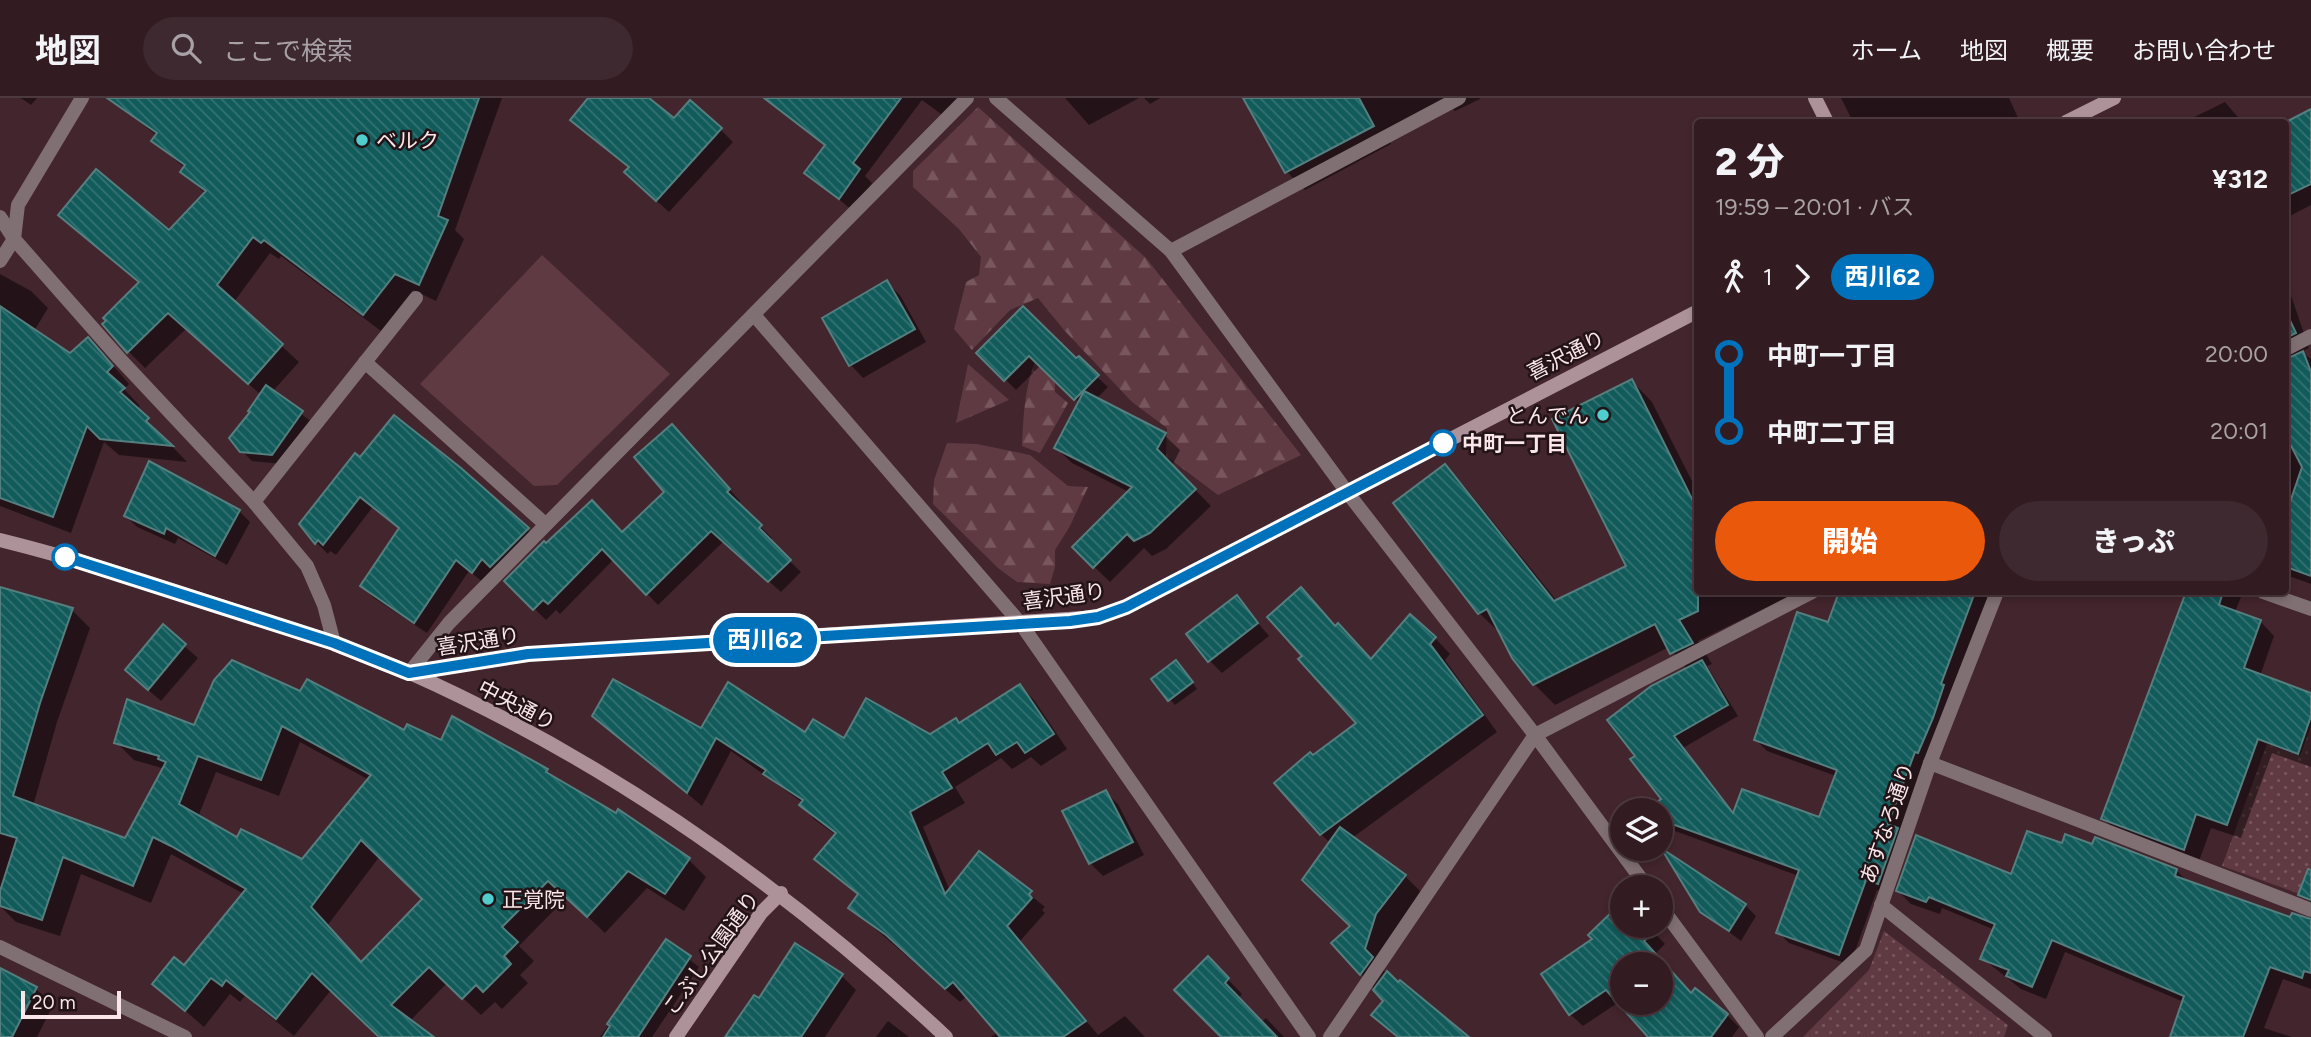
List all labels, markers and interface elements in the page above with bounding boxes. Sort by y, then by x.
search box [143,17,633,80]
icon: search [167,29,205,67]
text: 地図 [35,31,101,70]
text: ここで検索 [223,35,353,67]
text: ホーム [1851,36,1922,65]
text: 地図 [1960,36,2008,65]
text: 概要 [2046,36,2094,65]
text: お問い合わせ [2132,36,2276,65]
place label: ベルク [376,128,439,153]
marker: ベルク [354,132,370,148]
text: 2 分 [1715,139,1784,185]
text: ¥312 [2212,163,2268,195]
text: 19:59 – 20:01 · バス [1715,193,1914,221]
icon: walk [1715,258,1753,296]
icon: forward [1783,258,1821,296]
text: 西川62 [1845,262,1920,291]
text: 1 [1763,263,1773,291]
street label: 喜沢通り [1523,325,1609,385]
text: 中町一丁目 [1767,340,1897,372]
text: 20:00 [2205,340,2268,368]
place label: とんでん [1506,403,1589,428]
marker: とんでん [1595,407,1611,423]
text: 中町二丁目 [1767,417,1897,449]
text: 20:01 [2210,417,2268,445]
marker: 中町一丁目 [1430,430,1456,456]
place label: 中町一丁目 [1462,431,1567,456]
button: 開始 [1715,501,1985,581]
button: きっぷ [1999,501,2268,581]
unlabelled marker [52,544,78,570]
street label: 喜沢通り [1021,578,1107,614]
line badge: 西川62 [716,617,814,663]
street label: 喜沢通り [435,622,521,660]
text: 西川62 [727,625,803,654]
street label: 中央通り [474,675,560,735]
street label: あすなろ通り [1855,759,1919,887]
map controls [1610,798,1673,1015]
button: layers [1610,798,1673,861]
button: + [1610,875,1673,938]
street label: こぶし公園通り [658,886,764,1020]
place label: 正覚院 [502,887,565,912]
marker: 正覚院 [480,891,496,907]
button: − [1610,952,1673,1015]
scale bar [21,988,121,1020]
text: 20 m [32,991,76,1014]

